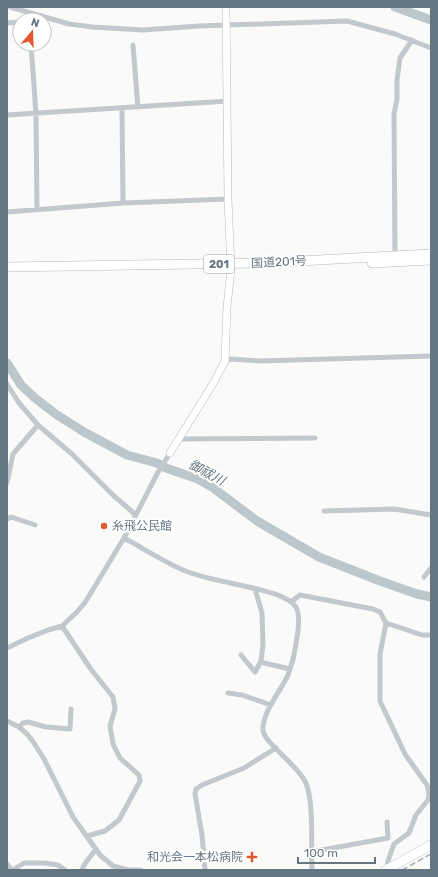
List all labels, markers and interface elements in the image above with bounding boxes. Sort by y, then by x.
north arrow [12,12,52,52]
text: N [29,16,41,30]
street label: 国道201号 [251,254,307,270]
road number: 201 [204,255,234,273]
water label: 御祓川 [186,457,229,489]
place label: 糸飛公民館 [112,519,172,533]
marker: 糸飛公民館 [99,521,109,531]
scale bar [298,839,375,865]
text: 100 m [304,846,338,860]
place label: 和光会一本松病院 [147,850,243,864]
marker: 和光会一本松病院 [246,851,258,863]

